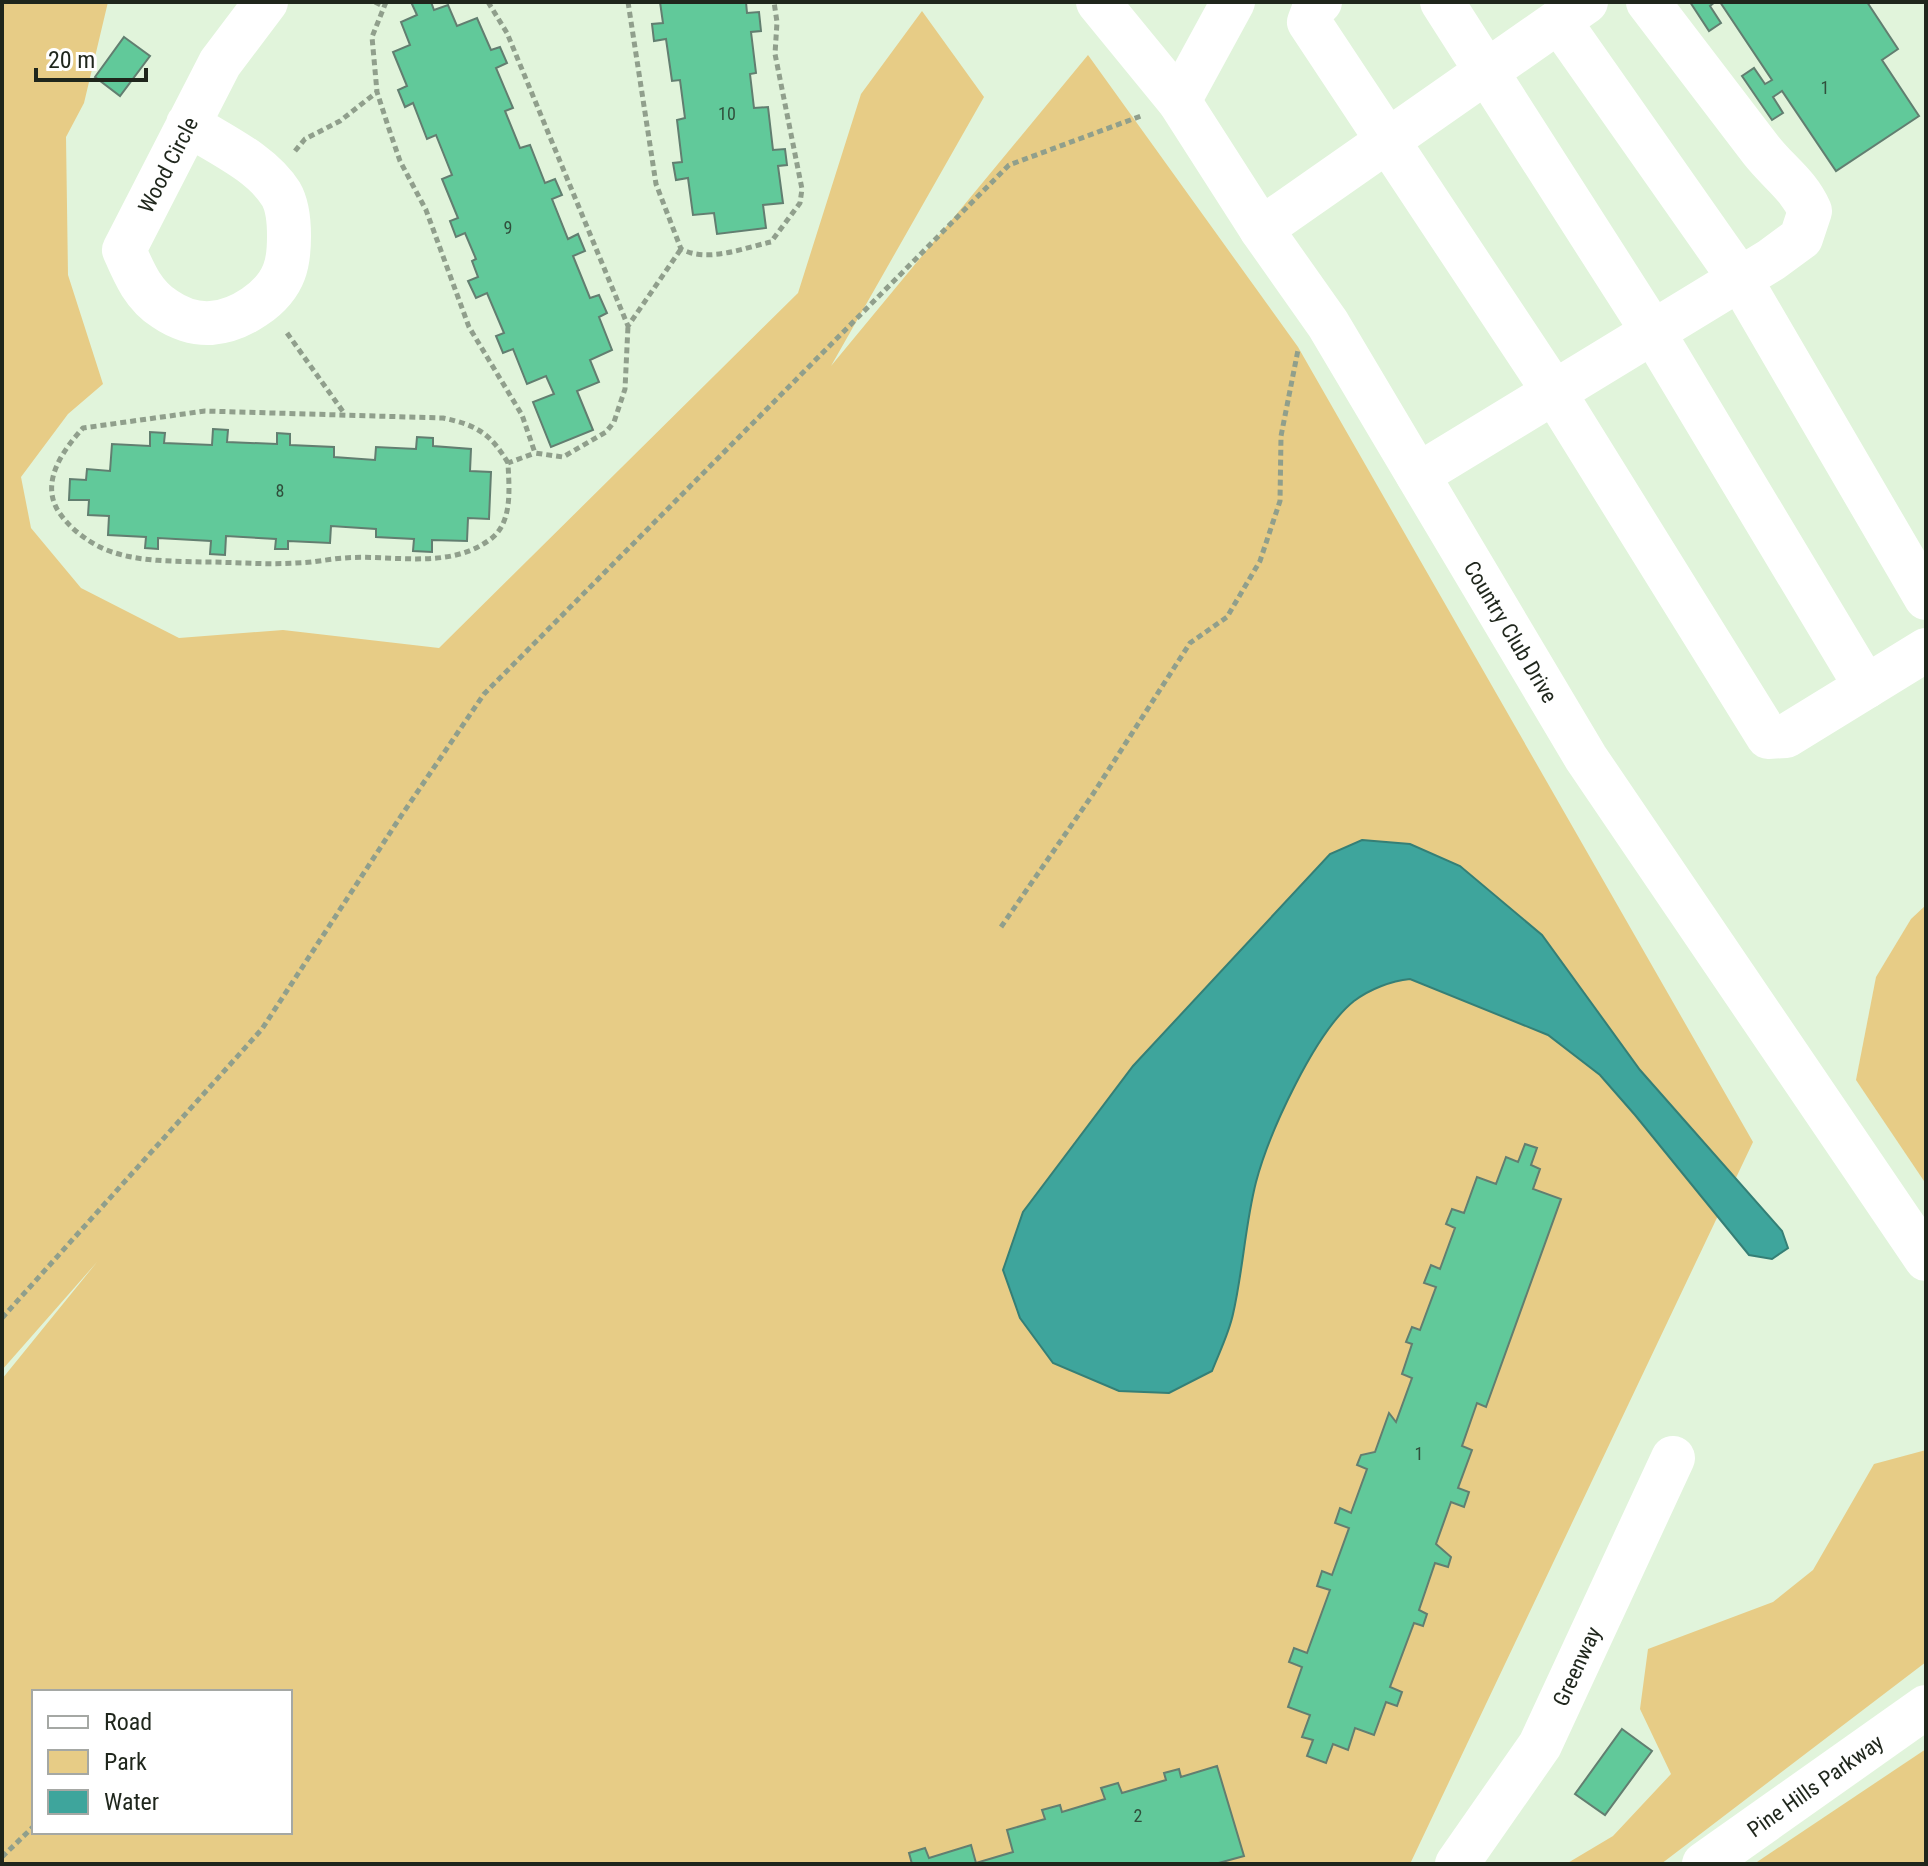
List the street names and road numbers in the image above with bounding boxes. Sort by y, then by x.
street label: Wood Circle [133,113,203,217]
street label: Country Club Drive [1459,556,1563,707]
street label: Greenway [1547,1622,1606,1710]
street label: Pine Hills Parkway [1742,1729,1888,1842]

